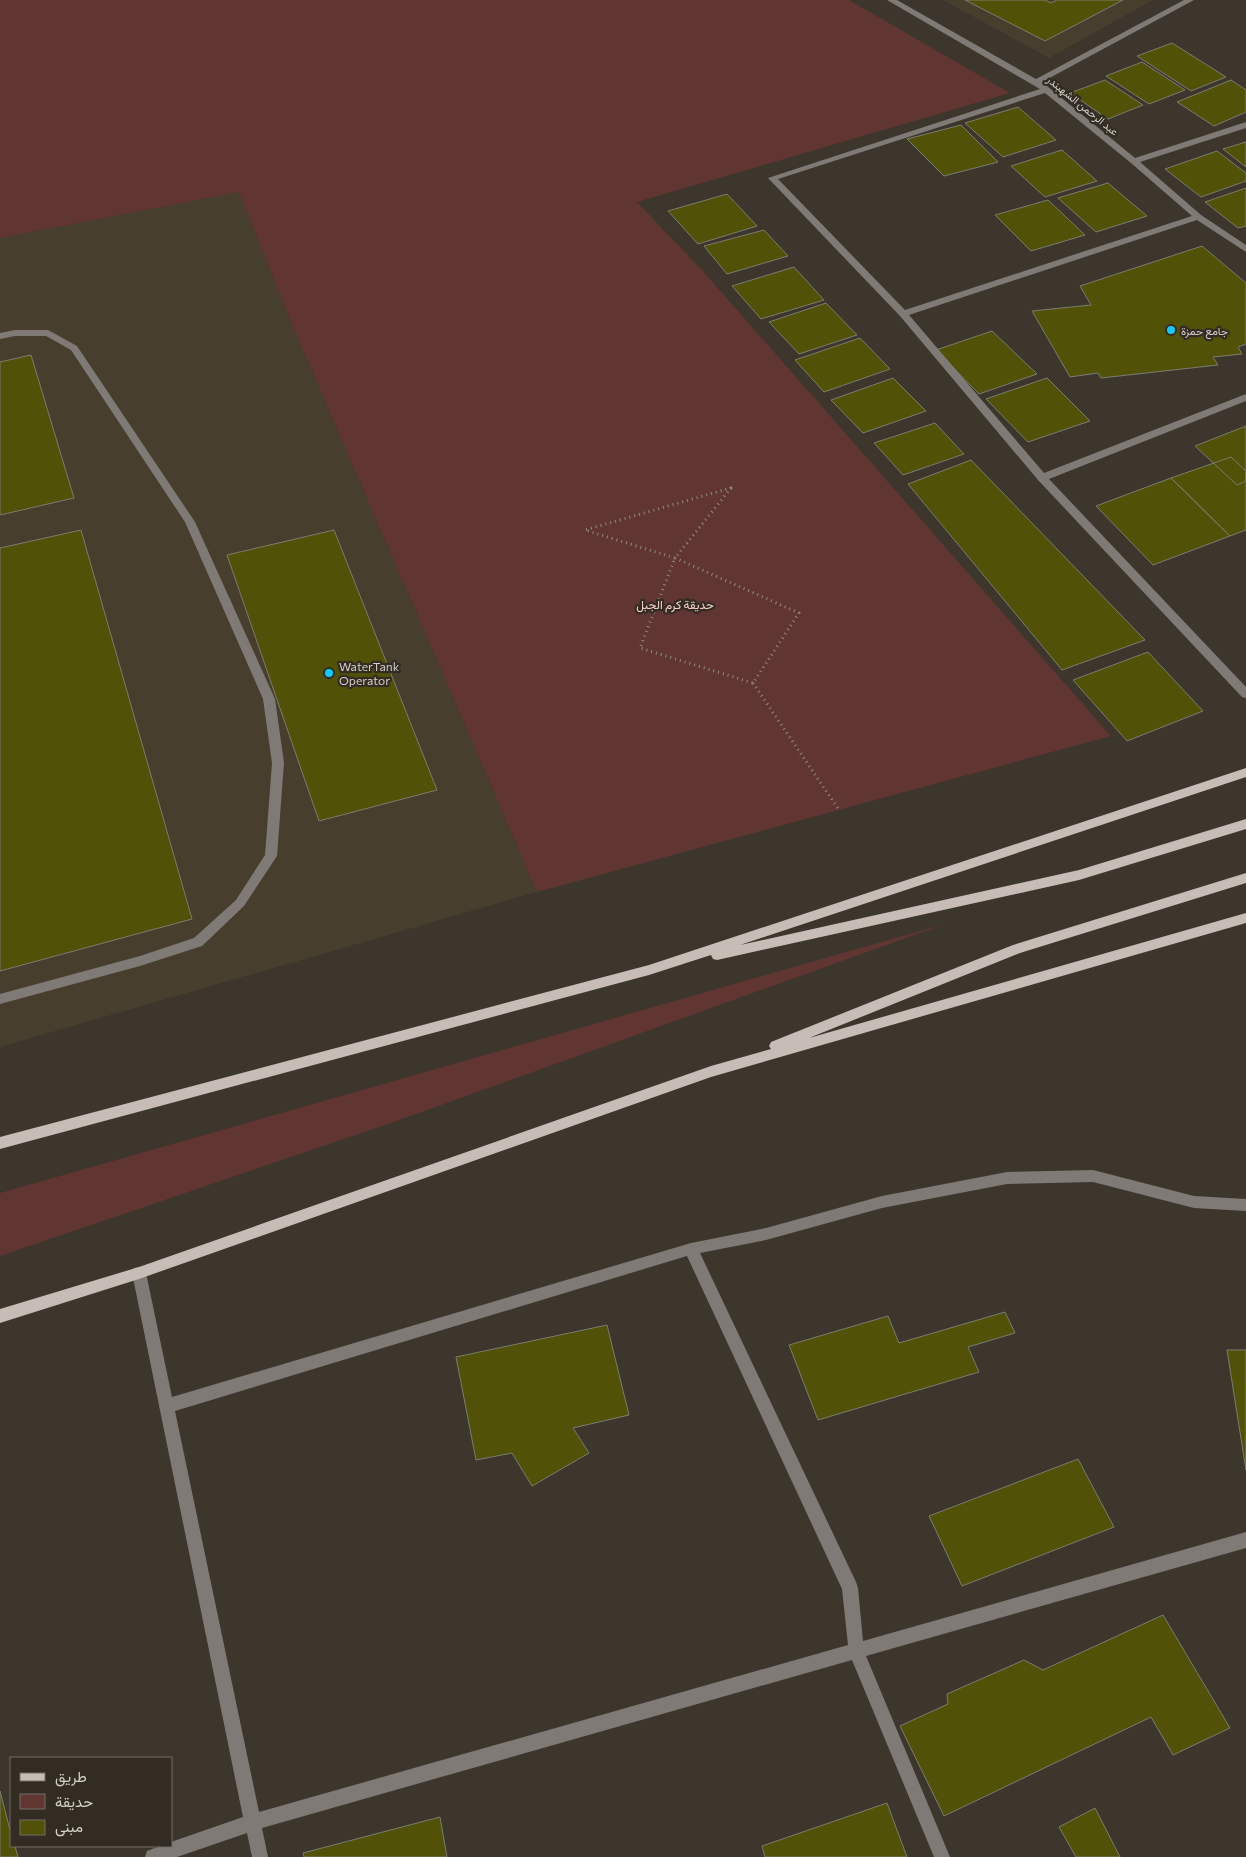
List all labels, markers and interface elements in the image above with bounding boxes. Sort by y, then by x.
street label: عبد الرحمن الشهبندر [1043,72,1121,139]
marker: جامع حمزة [1165,324,1177,336]
place label: جامع حمزة [1181,324,1228,339]
park label: حديقة كرم الجبل [636,597,714,613]
place label: WaterTank Operator [339,659,400,687]
marker: WaterTank Operator [323,667,335,679]
legend [10,1757,172,1847]
text: طريق [55,1767,87,1787]
text: حديقة [55,1792,93,1811]
text: مبنى [55,1817,83,1837]

